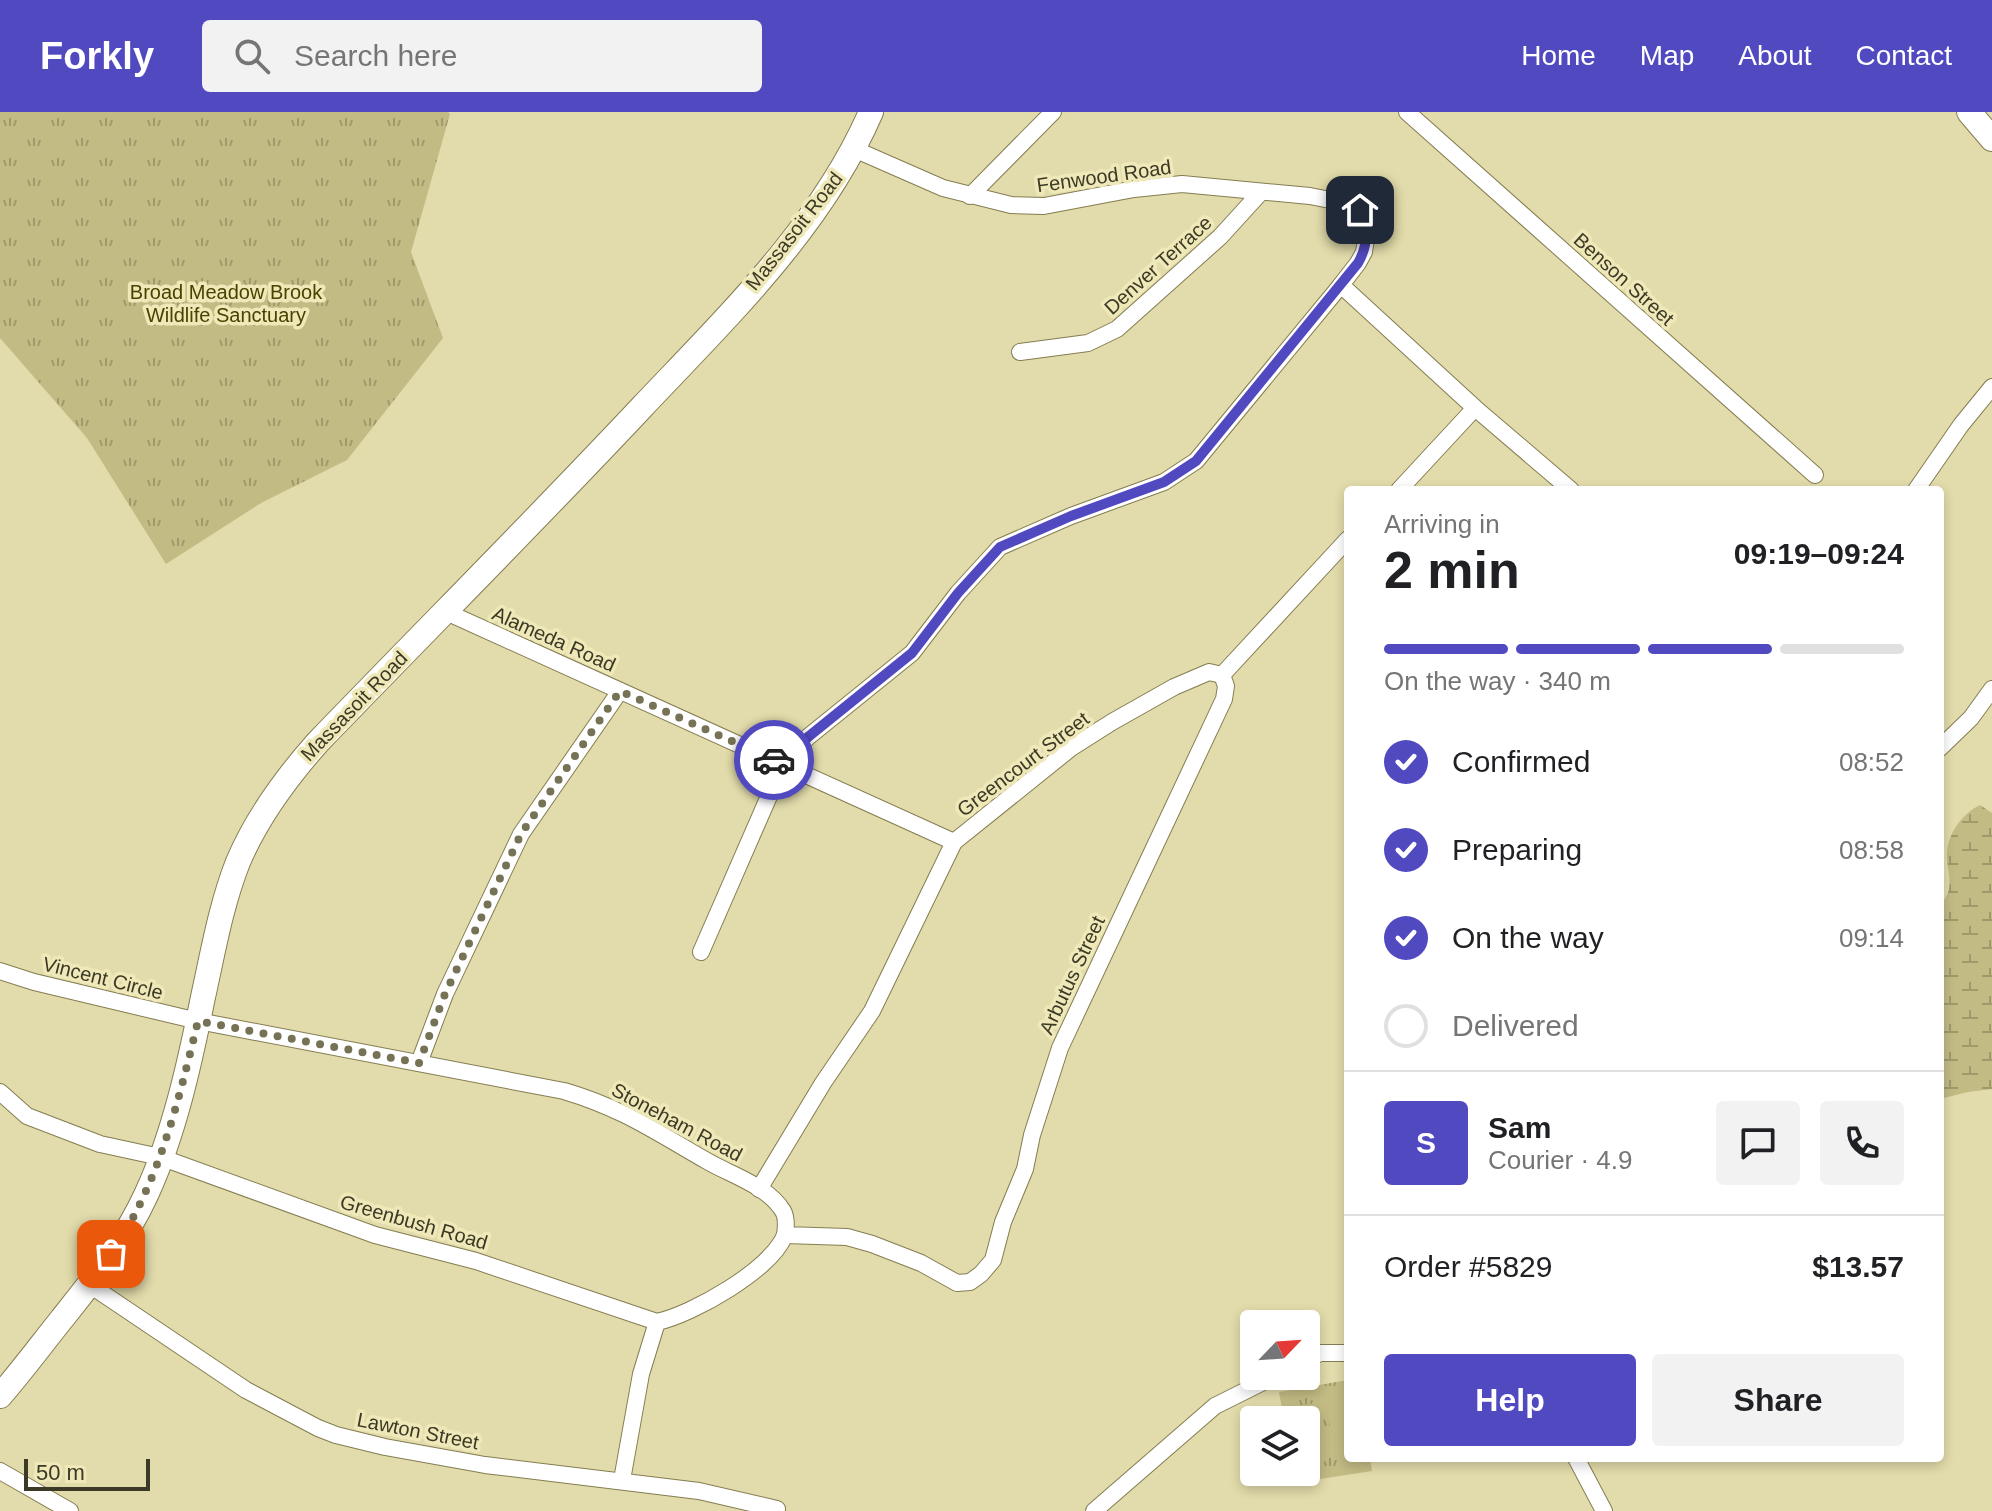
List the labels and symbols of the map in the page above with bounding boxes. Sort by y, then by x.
street label: Fenwood Road [1035,156,1173,196]
street label: Massasoit Road [741,168,847,294]
pin [1326,176,1394,244]
street label: Denver Terrace [1100,211,1216,319]
street label: Benson Street [1570,228,1679,330]
park label: Broad Meadow Brook Wildlife Sanctuary [130,281,323,326]
street label: Alameda Road [489,602,619,676]
street label: Massasoit Road [296,647,412,765]
street label: Greencourt Street [953,707,1093,821]
courier [734,720,814,800]
street label: Arbutus Street [1035,912,1109,1038]
street label: Vincent Circle [41,952,165,1004]
street label: Stoneham Road [608,1078,746,1166]
street label: Greenbush Road [338,1190,490,1254]
pin [77,1220,145,1288]
north arrow [1240,1310,1320,1390]
street label: Lawton Street [355,1408,481,1454]
scale bar [24,1455,150,1491]

